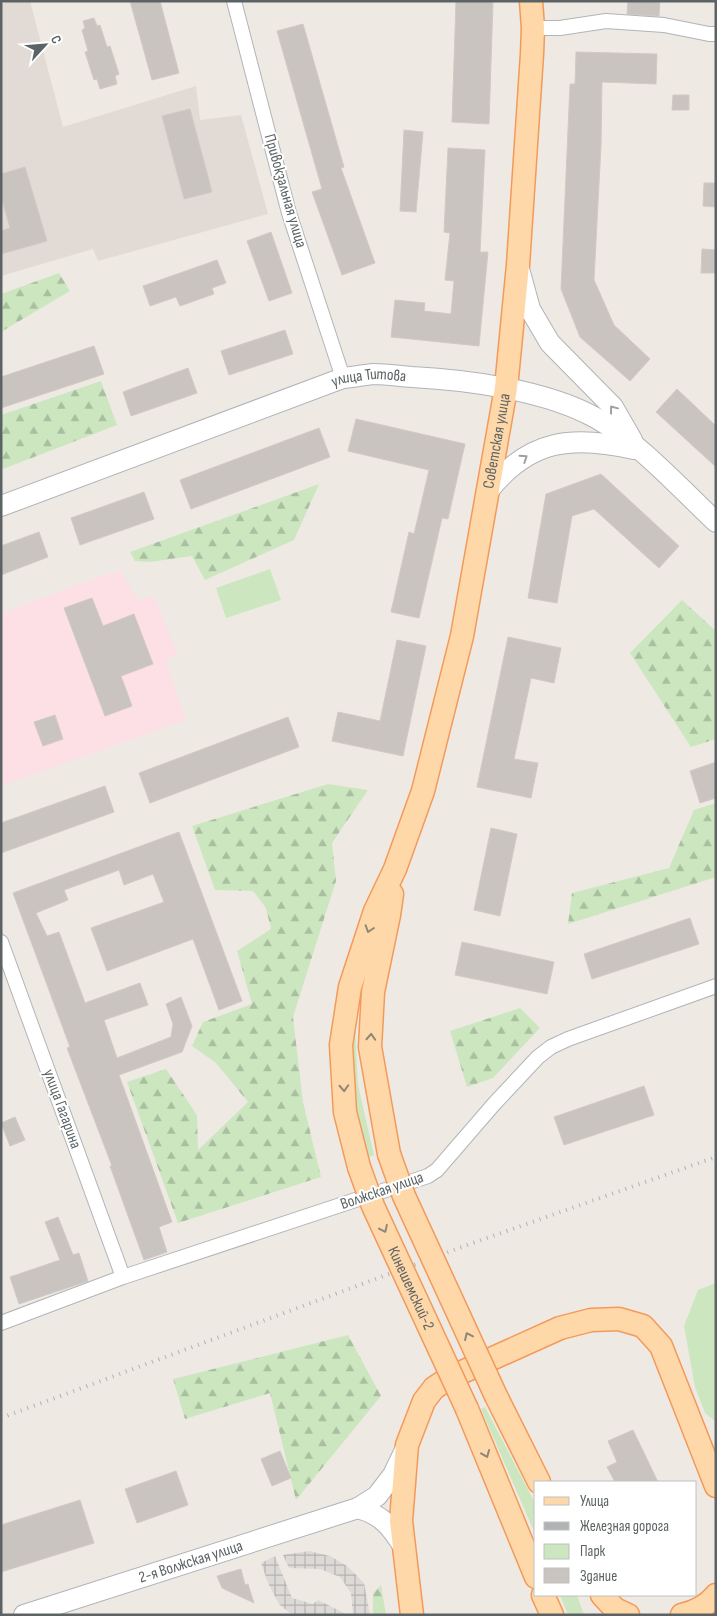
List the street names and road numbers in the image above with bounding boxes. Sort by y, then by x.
street label: Привокзальная улица [260,132,310,250]
street label: улица Титова [328,364,407,391]
street label: Советская улица [479,392,514,490]
street label: улица Гагарина [39,1067,85,1151]
street label: Волжская улица [338,1168,426,1214]
street label: Кинешемский-2 [384,1243,439,1333]
street label: 2-я Волжская улица [136,1536,245,1587]

